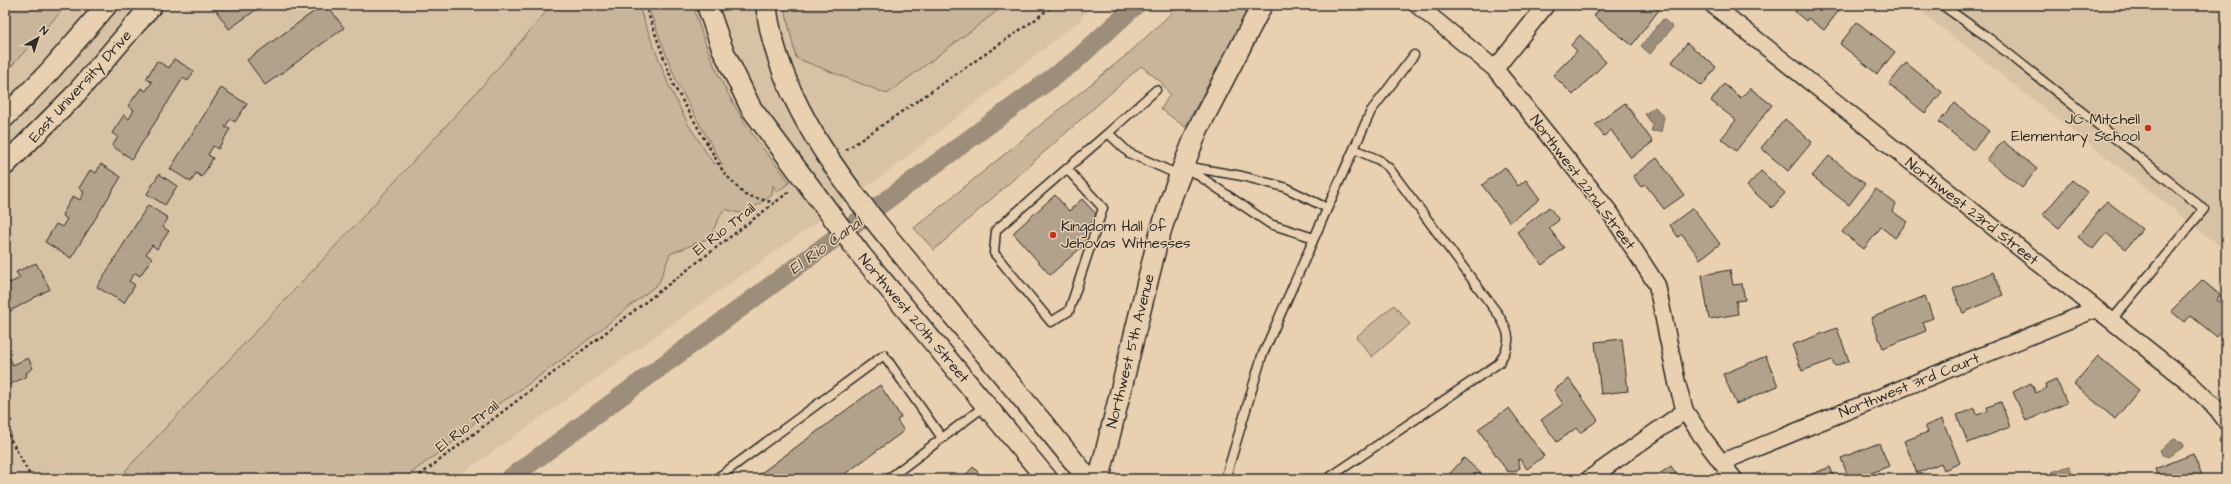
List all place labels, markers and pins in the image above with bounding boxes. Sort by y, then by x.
place label: JC Mitchell Elementary School [2011,109,2140,148]
marker: JC Mitchell Elementary School [2143,123,2153,133]
place label: Kingdom Hall of Jehovas Witnesses [1061,216,1191,254]
marker: Kingdom Hall of Jehovas Witnesses [1048,230,1058,240]

